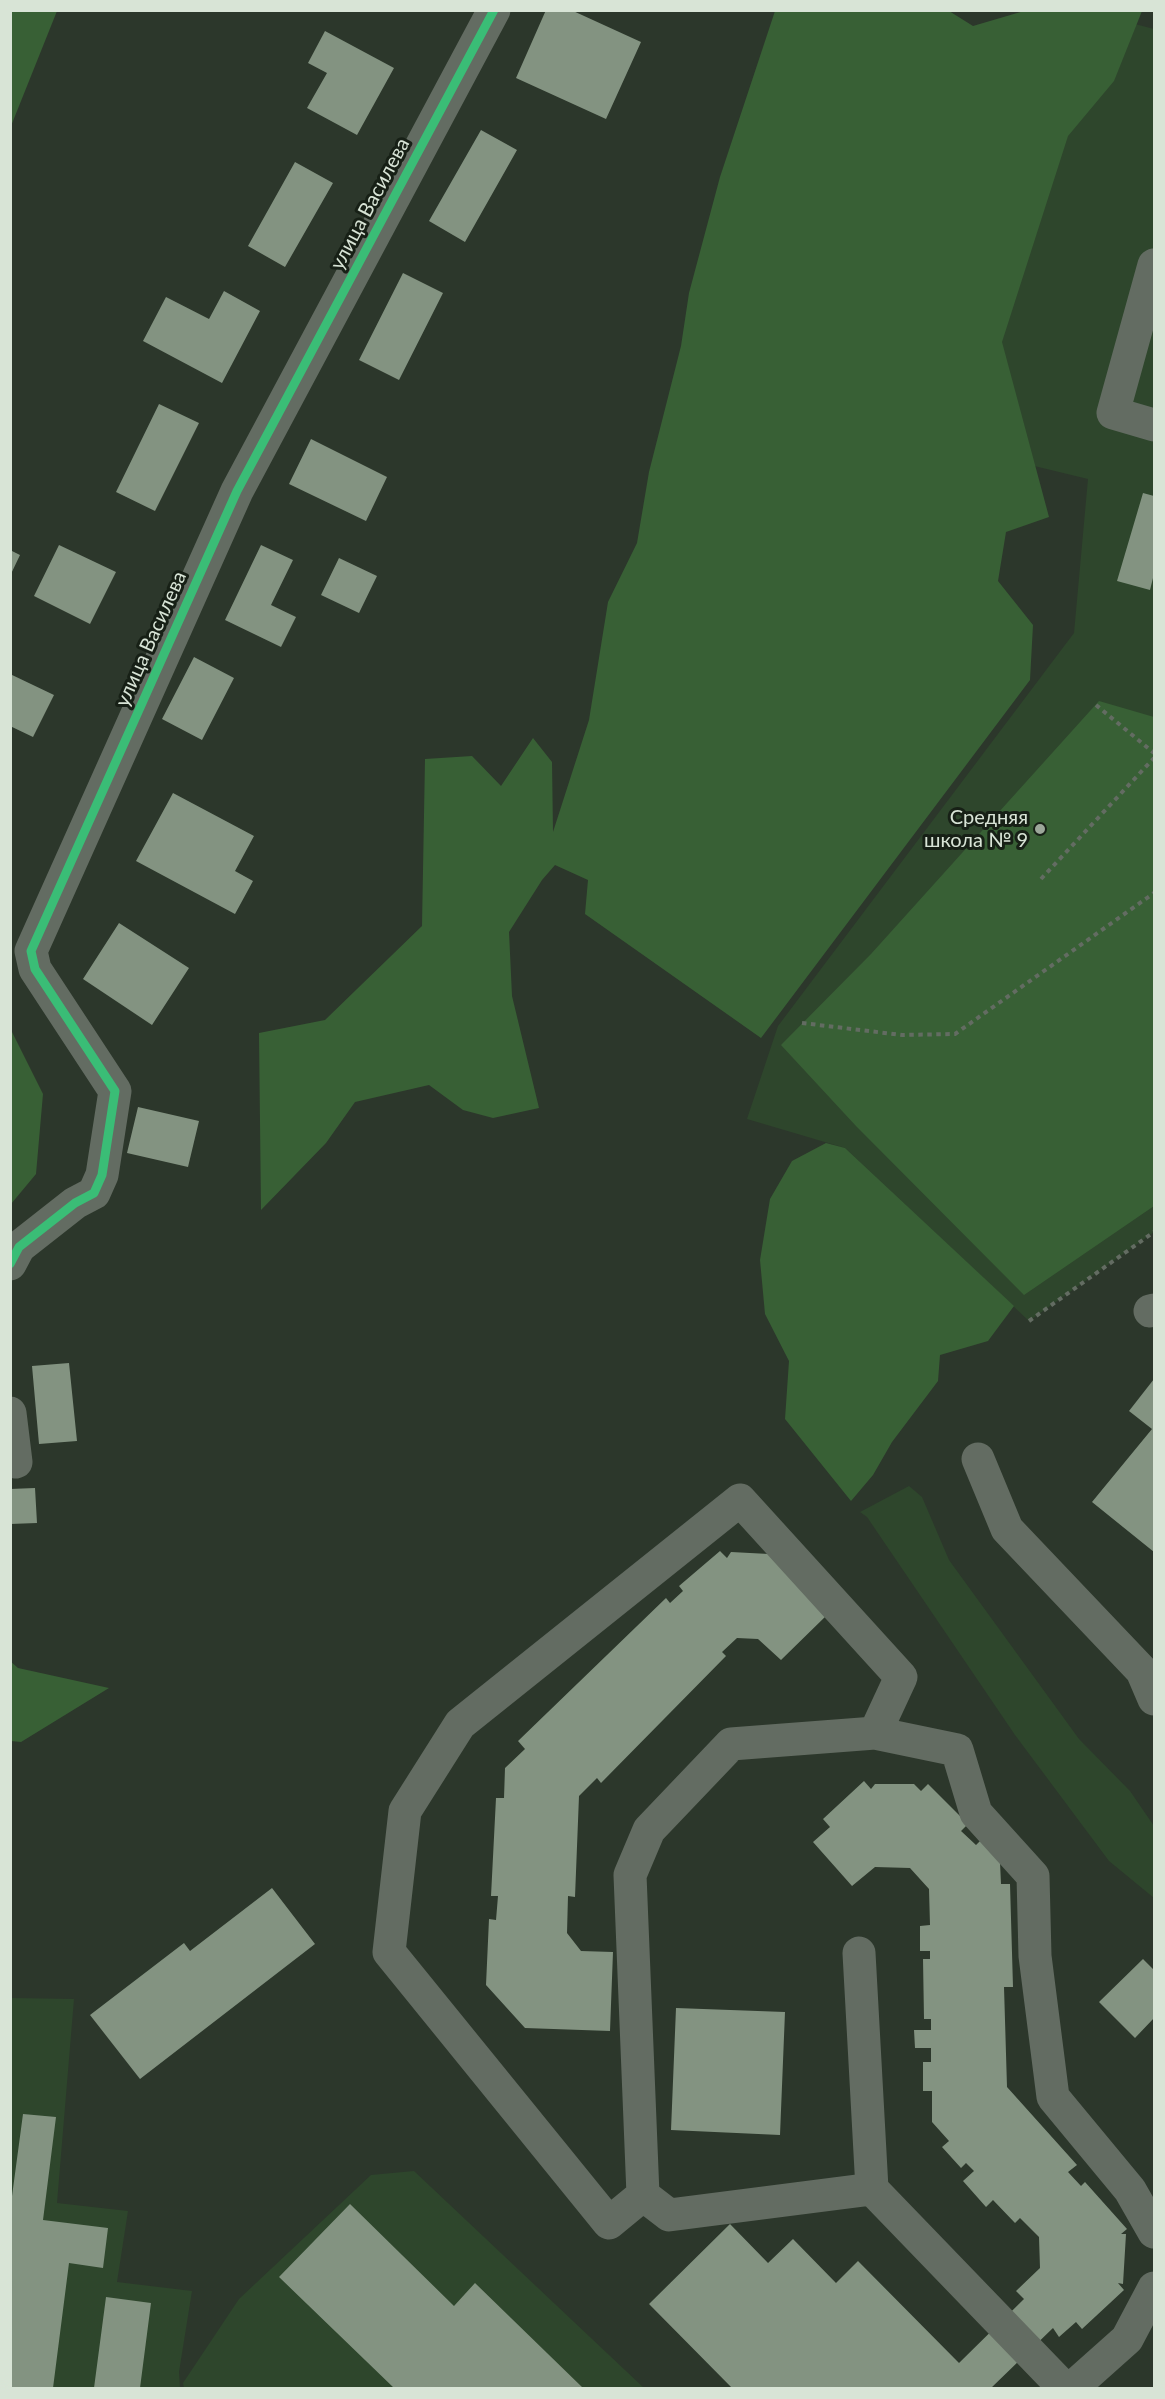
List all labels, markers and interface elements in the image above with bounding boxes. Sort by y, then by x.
street label: улица Василева [325,134,415,274]
street label: улица Василева [110,568,192,710]
place label: Средняя школа № 9 [924,806,1028,853]
marker: Средняя школа № 9 [1033,822,1047,836]

